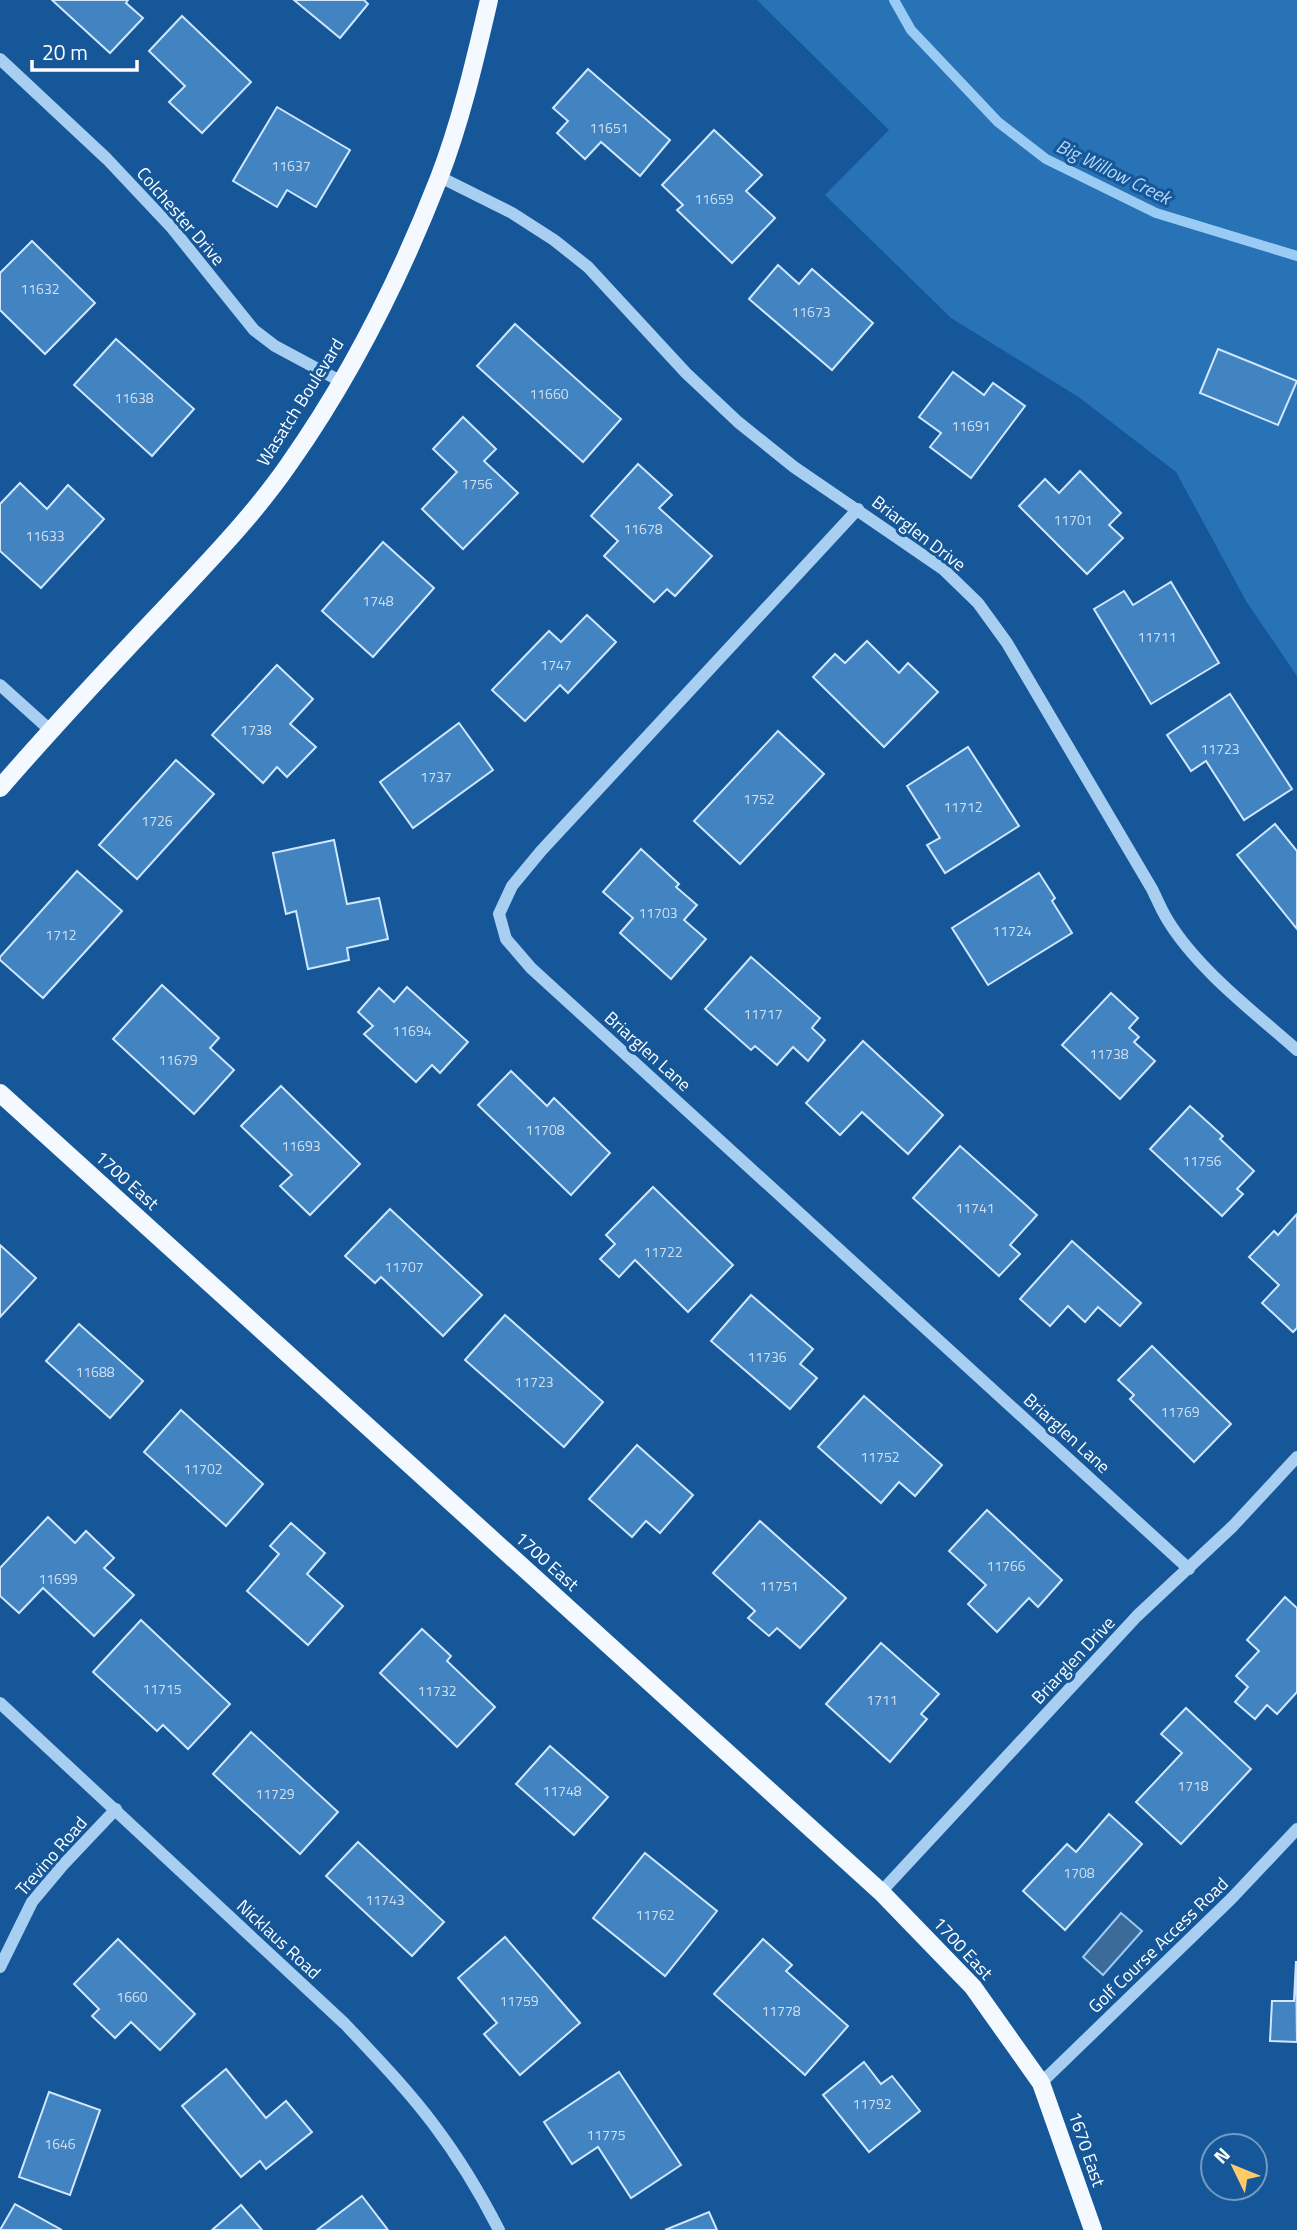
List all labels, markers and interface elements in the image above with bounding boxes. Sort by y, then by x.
scale bar [32,28,136,72]
text: 20 m [42,36,88,68]
house number: 11651 [589,117,629,138]
water label: Big Willow Creek [1052,131,1179,212]
house number: 11637 [271,155,311,176]
street label: Colchester Drive [130,161,232,271]
house number: 11659 [694,188,734,209]
house number: 11632 [20,278,60,299]
house number: 11673 [791,301,831,322]
street label: Wasatch Boulevard [250,333,350,471]
house number: 11660 [529,383,569,404]
house number: 11638 [114,387,154,408]
house number: 11691 [951,415,991,436]
house number: 1756 [461,473,493,494]
street label: Briarglen Drive [866,489,972,577]
house number: 11701 [1053,509,1093,530]
house number: 11678 [623,518,663,539]
house number: 11633 [25,525,65,546]
house number: 1748 [362,590,394,611]
house number: 11711 [1137,626,1177,647]
house number: 1747 [540,654,572,675]
house number: 1738 [240,719,272,740]
house number: 11723 [1200,738,1240,759]
house number: 1737 [420,766,452,787]
house number: 1752 [743,788,775,809]
house number: 11712 [943,796,983,817]
house number: 1726 [141,810,173,831]
house number: 11703 [638,902,678,923]
house number: 11724 [992,920,1032,941]
house number: 1712 [45,924,77,945]
house number: 11717 [743,1003,783,1024]
street label: Briarglen Lane [599,1005,697,1097]
house number: 11694 [392,1020,432,1041]
house number: 11738 [1089,1043,1129,1064]
house number: 11679 [158,1049,198,1070]
house number: 11708 [525,1119,565,1140]
house number: 11693 [281,1135,321,1156]
street label: 1700 East [89,1144,165,1217]
house number: 11756 [1182,1150,1222,1171]
house number: 11741 [955,1197,995,1218]
house number: 11722 [643,1241,683,1262]
house number: 11707 [384,1256,424,1277]
house number: 11736 [747,1346,787,1367]
house number: 11688 [75,1361,115,1382]
house number: 11723 [514,1371,554,1392]
street label: Briarglen Lane [1018,1387,1116,1479]
house number: 11769 [1160,1401,1200,1422]
house number: 11752 [860,1446,900,1467]
house number: 11702 [183,1458,223,1479]
street label: 1700 East [509,1525,585,1598]
house number: 11766 [986,1555,1026,1576]
house number: 11699 [38,1568,78,1589]
house number: 11751 [759,1575,799,1596]
street label: Briarglen Drive [1025,1610,1121,1710]
house number: 11715 [142,1678,182,1699]
house number: 11732 [417,1680,457,1701]
house number: 1711 [866,1689,898,1710]
house number: 1718 [1177,1775,1209,1796]
house number: 11748 [542,1780,582,1801]
house number: 11729 [255,1783,295,1804]
street label: Trevino Road [9,1810,93,1902]
house number: 1708 [1063,1862,1095,1883]
street label: Golf Course Access Road [1082,1871,1234,2019]
house number: 11743 [365,1889,405,1910]
street label: Nicklaus Road [231,1893,327,1985]
house number: 11762 [635,1904,675,1925]
street label: 1700 East [927,1910,1000,1986]
house number: 1660 [116,1986,148,2007]
house number: 11759 [499,1990,539,2011]
house number: 11778 [761,2000,801,2021]
house number: 11792 [852,2093,892,2114]
street label: 1670 East [1062,2108,1113,2191]
house number: 11775 [586,2124,626,2145]
north arrow [1199,2132,1269,2202]
house number: 1646 [44,2133,76,2154]
text: N [1206,2140,1236,2170]

